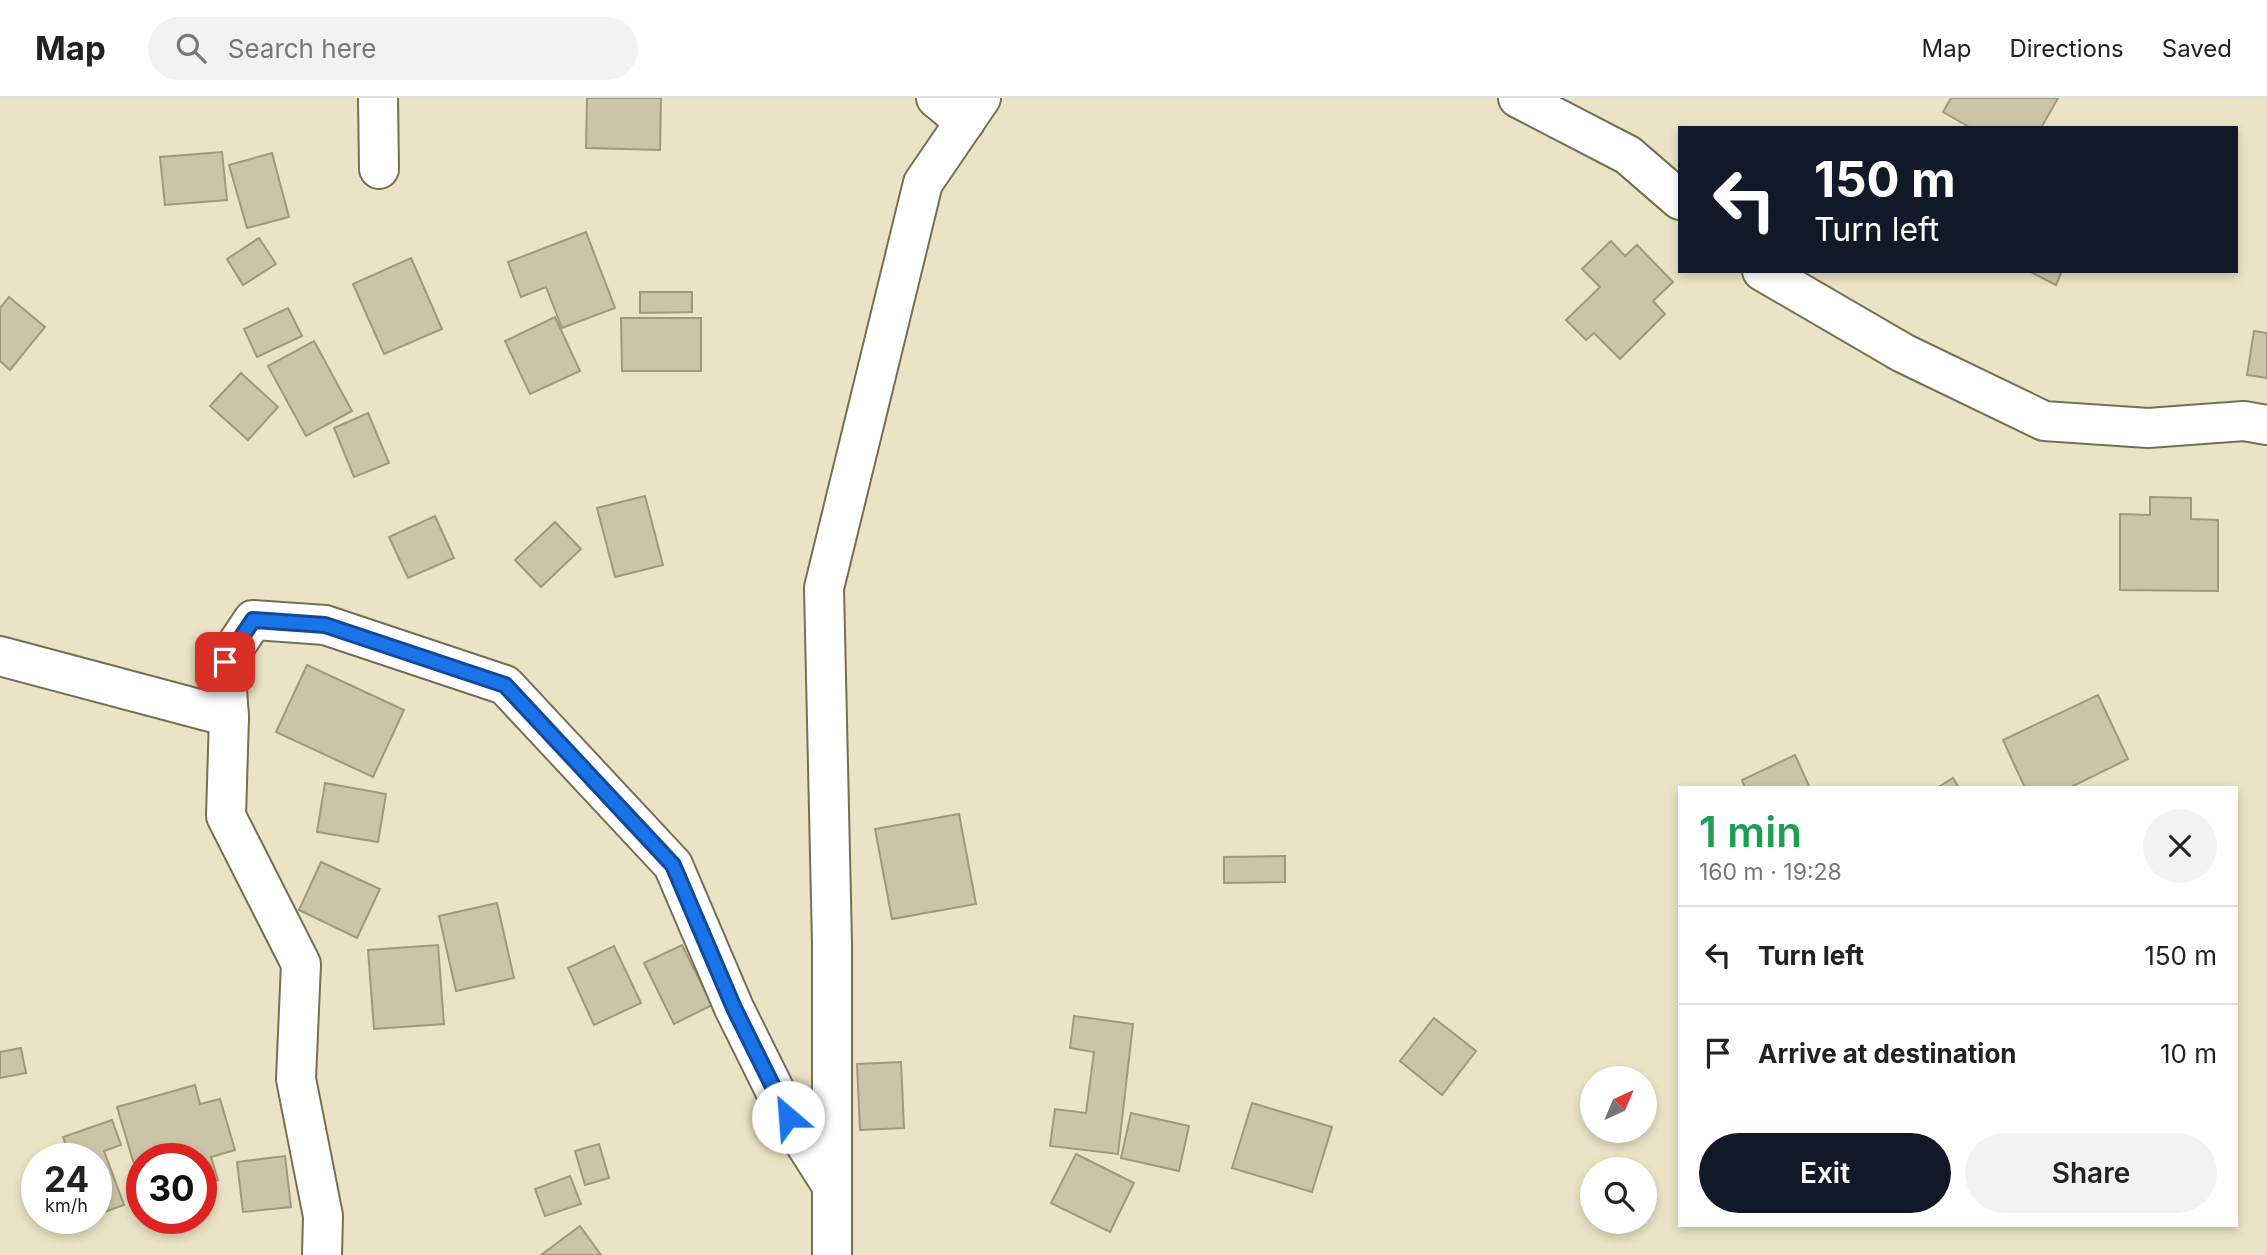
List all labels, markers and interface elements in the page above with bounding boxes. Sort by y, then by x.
search box [148,17,638,80]
text: Map [35,28,106,68]
icon: search [172,29,210,67]
text: Search here [228,33,376,64]
text: Map [1922,34,1971,63]
text: Directions [2009,34,2124,63]
text: Saved [2162,34,2232,63]
text: 150 m [1814,150,1956,209]
icon: left [1699,154,1790,245]
text: Turn left [1814,210,1939,249]
pin [195,632,255,692]
icon: arrive [206,643,244,681]
text: 1 min [1699,806,1802,857]
button: close [2143,809,2217,883]
text: 160 m · 19:28 [1699,858,1842,886]
icon: left [1699,936,1737,974]
text: Turn left [1758,940,1864,971]
text: 150 m [2144,940,2217,971]
icon: arrive [1699,1034,1737,1072]
text: Arrive at destination [1758,1038,2017,1069]
text: 10 m [2160,1038,2217,1069]
north arrow [1580,1066,1657,1143]
map controls [1580,1066,1657,1234]
position arrow [751,1080,825,1154]
button: Exit [1699,1133,1951,1213]
button: Share [1965,1133,2217,1213]
speed limit sign: 30 [126,1143,217,1234]
button: search [1580,1157,1657,1234]
text: 24 [44,1158,89,1200]
text: km/h [45,1195,88,1216]

